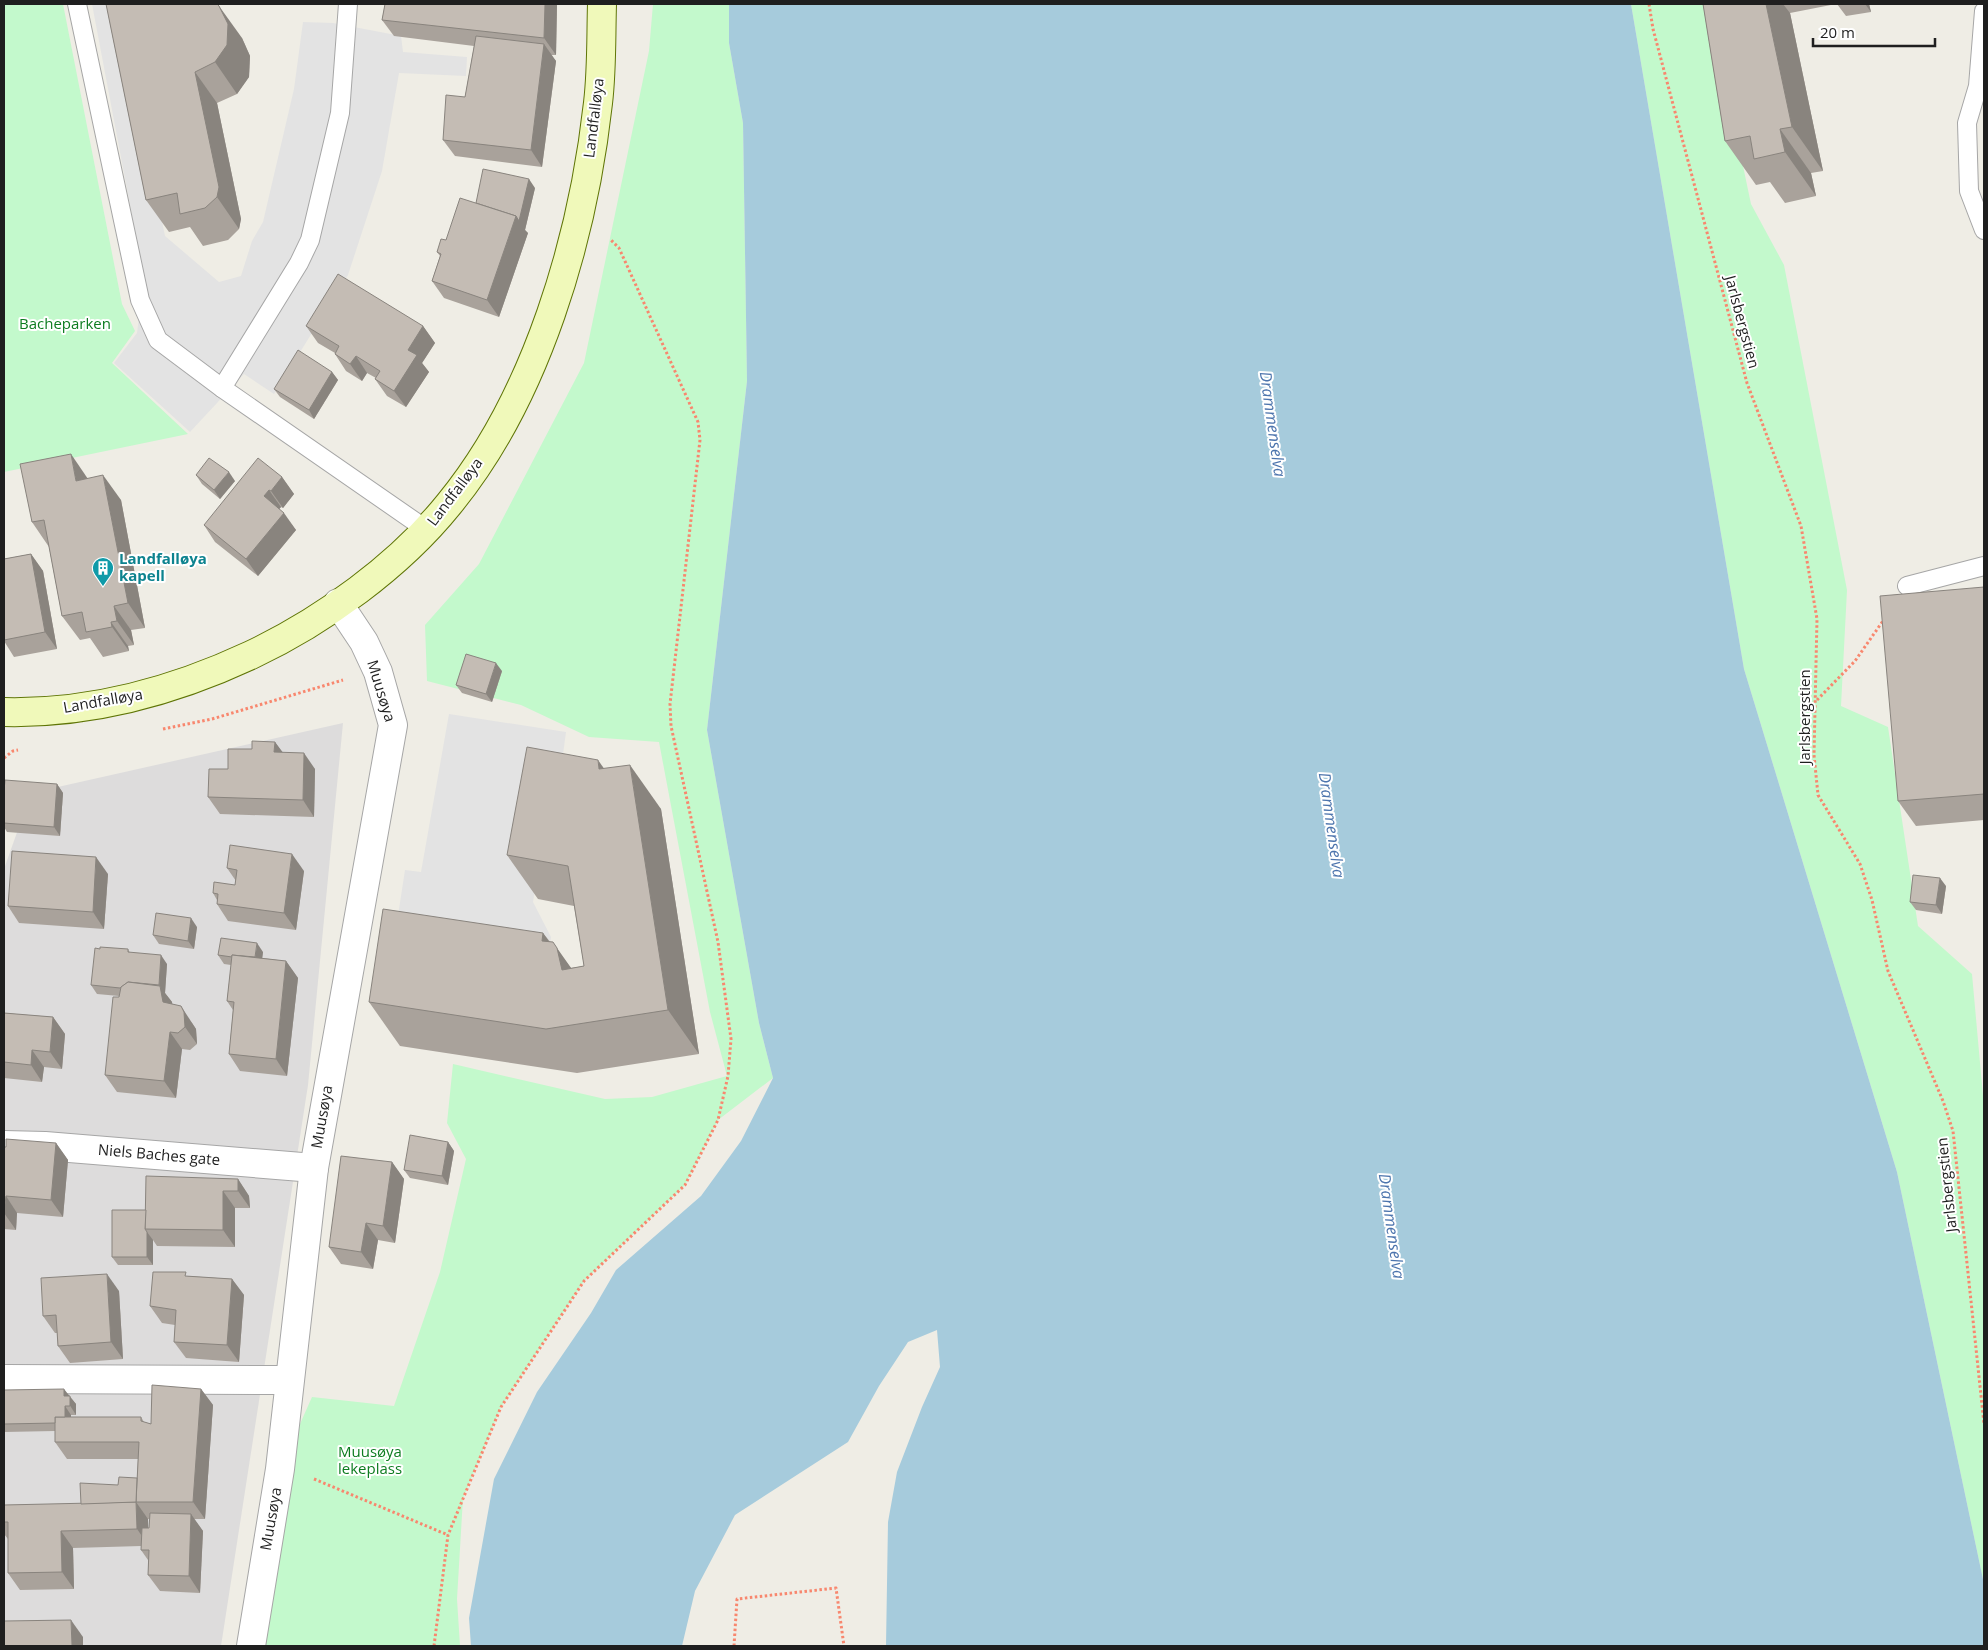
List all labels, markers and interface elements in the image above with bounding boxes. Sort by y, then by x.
scale bar [1813,15,1936,47]
text: 20 m [1820,22,1855,42]
street label: Landfalløya [578,77,608,159]
street label: Jarlsbergstien [1720,271,1765,370]
park label: Bacheparken [19,313,111,333]
water label: Drammenselva [1255,370,1291,478]
street label: Landfalløya [422,453,486,530]
place label: Landfalløya kapell [119,548,207,585]
building icon: Landfalløya kapell [91,556,115,587]
street label: Muusøya [363,657,401,724]
street label: Jarlsbergstien [1794,669,1814,767]
street label: Landfalløya [62,683,144,717]
water label: Drammenselva [1314,771,1350,879]
street label: Muusøya [306,1084,336,1150]
street label: Jarlsbergstien [1931,1137,1961,1235]
street label: Niels Baches gate [97,1139,221,1169]
water label: Drammenselva [1374,1172,1410,1280]
park label: Muusøya lekeplass [338,1441,402,1478]
street label: Muusøya [255,1486,285,1552]

